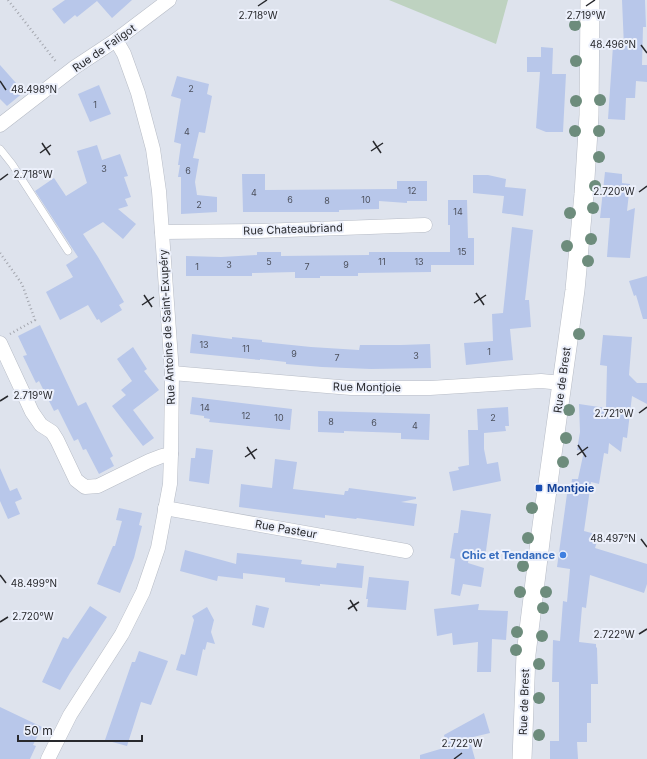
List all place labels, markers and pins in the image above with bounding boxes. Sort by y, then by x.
place label: Montjoie [547,481,595,495]
marker: Montjoie [534,483,544,493]
place label: Chic et Tendance [462,548,555,562]
marker: Chic et Tendance [558,550,568,560]

